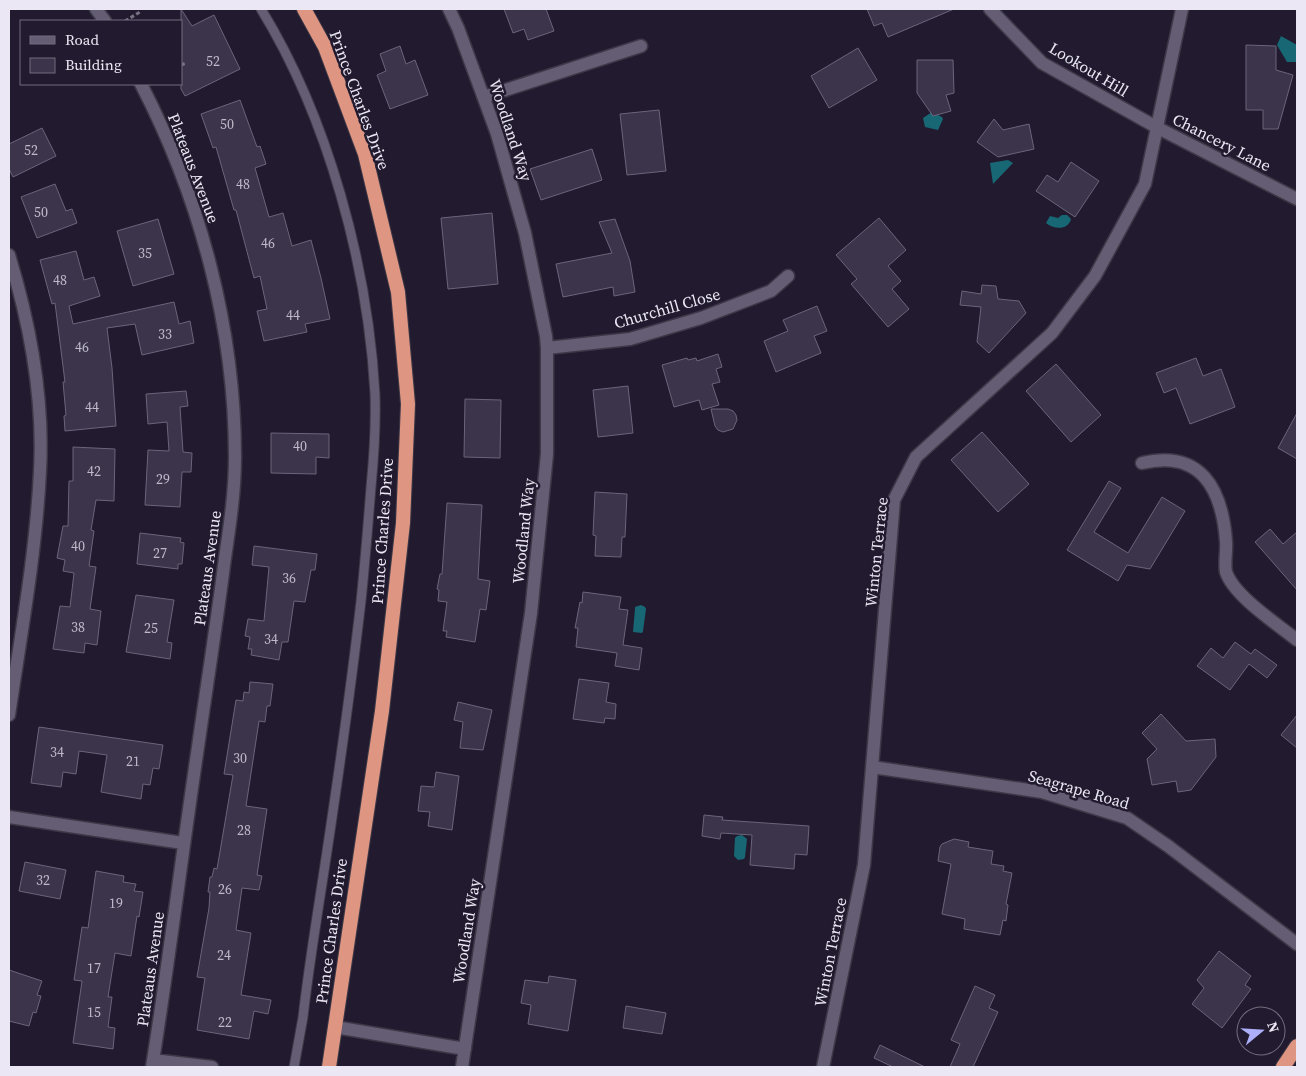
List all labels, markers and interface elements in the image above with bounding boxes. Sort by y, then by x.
legend [20,20,182,85]
street label: Prince Charles Drive [325,27,395,173]
text: Road [65,29,99,50]
street label: Lookout Hill [1045,37,1133,102]
house number: 52 [206,51,220,71]
text: Building [65,54,122,75]
street label: Woodland Way [484,76,538,185]
street label: Chancery Lane [1169,108,1275,176]
street label: Plateaus Avenue [163,110,225,226]
house number: 50 [220,114,234,134]
house number: 52 [24,140,38,160]
house number: 48 [236,174,250,194]
house number: 50 [34,202,48,222]
house number: 46 [261,233,275,253]
house number: 35 [138,243,152,263]
house number: 48 [53,270,67,290]
street label: Churchill Close [611,282,723,334]
house number: 44 [286,305,300,325]
house number: 33 [158,324,172,344]
house number: 46 [75,337,89,357]
house number: 44 [85,397,99,417]
house number: 40 [293,436,307,456]
street label: Prince Charles Drive [366,457,398,605]
house number: 42 [87,461,101,481]
house number: 29 [156,469,170,489]
street label: Woodland Way [507,476,540,585]
street label: Winton Terrace [859,496,893,608]
street label: Plateaus Avenue [188,509,226,627]
house number: 40 [71,536,85,556]
house number: 27 [153,543,167,563]
house number: 36 [282,568,296,588]
house number: 38 [71,617,85,637]
house number: 25 [144,618,158,638]
house number: 34 [264,629,278,649]
house number: 34 [50,742,64,762]
house number: 30 [233,748,247,768]
house number: 21 [126,751,140,771]
street label: Seagrape Road [1026,764,1132,814]
house number: 28 [237,820,251,840]
street label: Prince Charles Drive [310,857,352,1005]
house number: 32 [36,870,50,890]
street label: Woodland Way [447,876,485,985]
house number: 26 [218,879,232,899]
house number: 19 [109,893,123,913]
street label: Winton Terrace [809,896,851,1008]
street label: Plateaus Avenue [131,910,169,1028]
house number: 24 [217,945,231,965]
house number: 17 [87,958,101,978]
house number: 15 [87,1002,101,1022]
north arrow [1236,1006,1286,1056]
house number: 22 [218,1012,232,1032]
text: N [1262,1019,1284,1035]

